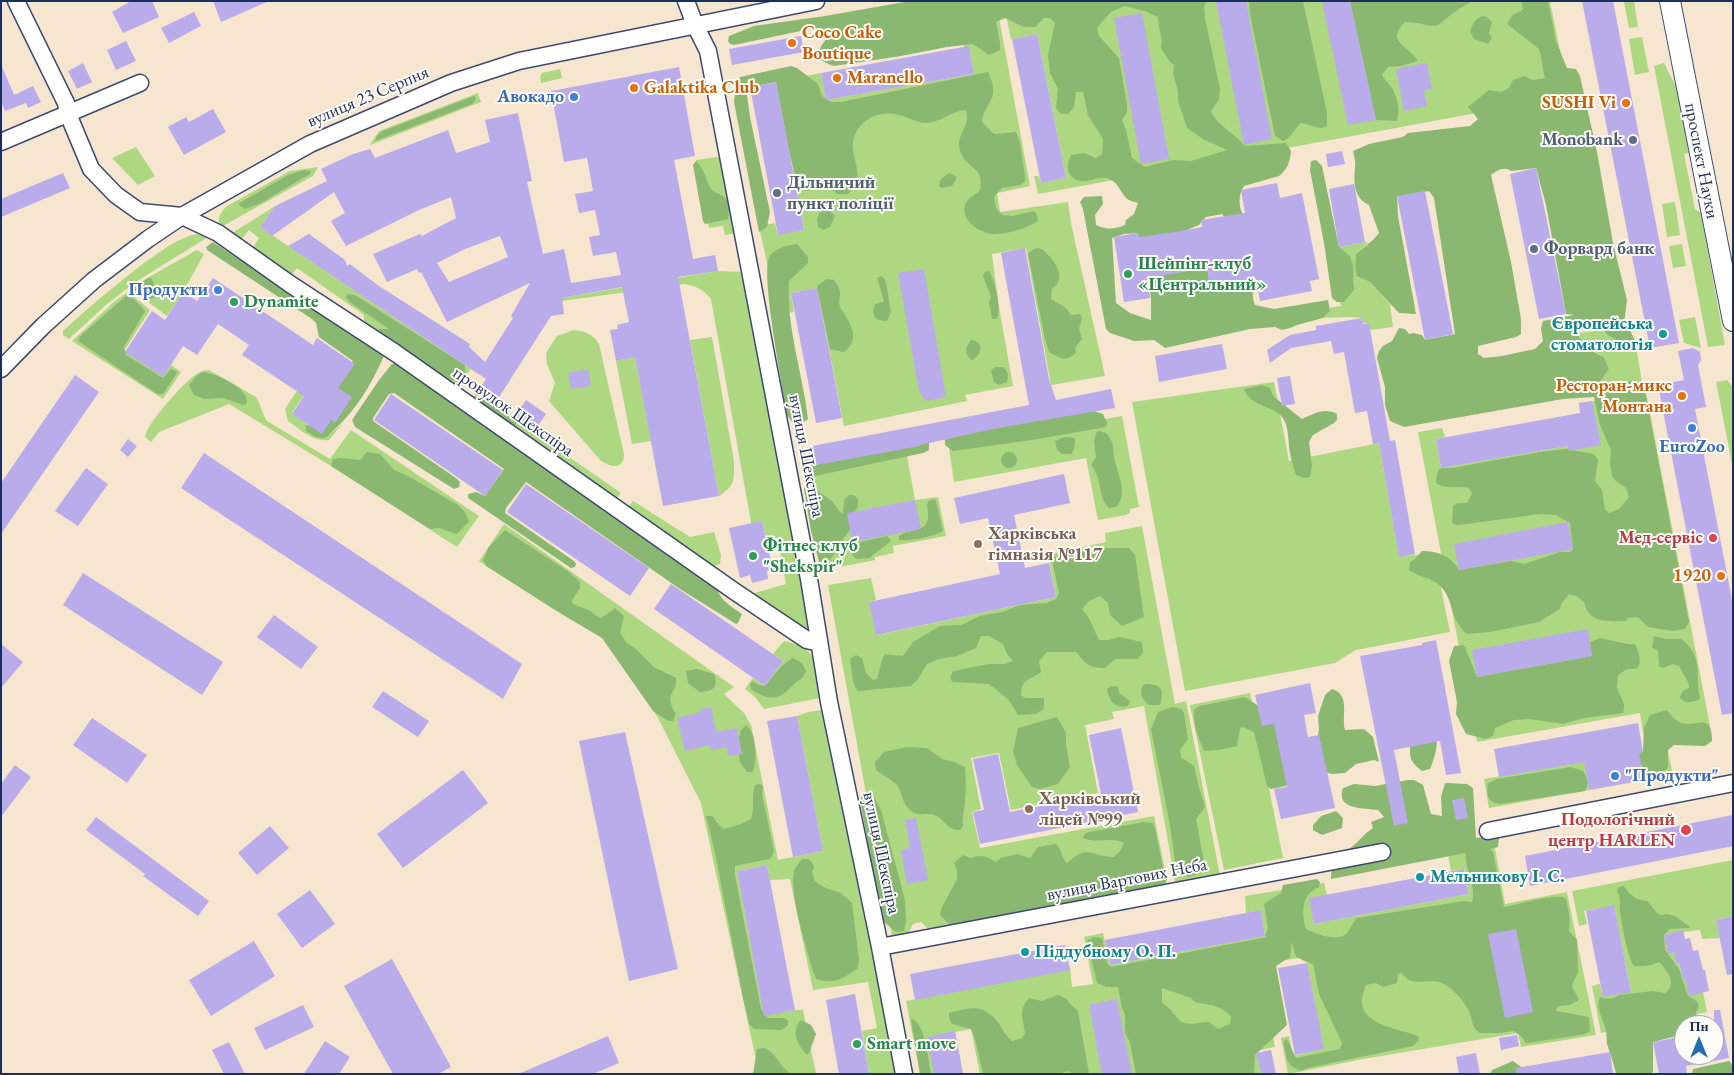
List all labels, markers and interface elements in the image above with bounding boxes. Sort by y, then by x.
place label: Coco Cake Boutique [802,22,882,64]
marker: Coco Cake Boutique [786,37,798,49]
street label: вулиця 23 Серпня [304,62,432,132]
place label: Maranello [847,67,923,89]
marker: Maranello [831,72,843,84]
place label: Galaktika Club [644,77,759,99]
marker: Galaktika Club [628,82,640,94]
place label: Авокадо [497,86,564,108]
marker: Авокадо [568,91,580,103]
place label: SUSHI Vi [1542,92,1616,114]
marker: SUSHI Vi [1620,97,1632,109]
street label: проспект Науки [1679,101,1723,221]
place label: Monobank [1541,129,1623,151]
marker: Monobank [1627,134,1639,146]
place label: Дільничий пункт поліції [787,172,894,214]
marker: Дільничий пункт поліції [771,187,783,199]
place label: Форвард банк [1544,238,1654,260]
marker: Форвард банк [1528,243,1540,255]
place label: Шейпінг-клуб «Центральний» [1138,253,1267,296]
marker: Шейпінг-клуб «Центральний» [1122,268,1134,280]
place label: Продукти [129,279,208,301]
marker: Продукти [212,284,224,296]
place label: Dynamite [244,291,319,313]
marker: Dynamite [228,296,240,308]
place label: Європейська стоматологія [1551,313,1653,356]
marker: Європейська стоматологія [1657,328,1669,340]
street label: провулок Шекспіра [448,362,578,462]
place label: Ресторан-микс Монтана [1556,375,1672,418]
marker: Ресторан-микс Монтана [1676,390,1688,402]
street label: вулиця Шекспіра [784,393,828,519]
marker: EuroZoo [1686,422,1698,434]
place label: EuroZoo [1659,436,1725,458]
place label: Харківська гімназія №117 [988,523,1102,566]
place label: Мед-сервіс [1618,527,1703,549]
marker: Мед-сервіс [1707,532,1719,544]
place label: Фітнес клуб "Shekspir" [763,535,858,578]
marker: Харківська гімназія №117 [972,538,984,550]
marker: Фітнес клуб "Shekspir" [747,550,759,562]
place label: 1920 [1673,565,1711,587]
marker: 1920 [1715,570,1727,582]
place label: "Продукти" [1625,765,1719,787]
marker: "Продукти" [1609,770,1621,782]
place label: Харківський ліцей №99 [1039,788,1141,831]
street label: вулиця Шекспіра [858,790,904,916]
marker: Харківський ліцей №99 [1023,803,1035,815]
place label: Подологічний центр HARLEN [1548,809,1675,852]
marker: Подологічний центр HARLEN [1679,823,1693,837]
street label: вулиця Вартових Неба [1045,854,1209,906]
place label: Мельникову І. С. [1430,866,1565,888]
marker: Мельникову І. С. [1414,871,1426,883]
place label: Піддубному О. П. [1035,941,1176,963]
marker: Піддубному О. П. [1019,946,1031,958]
north arrow [1674,1015,1724,1065]
text: Пн [1689,1017,1709,1035]
place label: Smart move [867,1033,956,1055]
marker: Smart move [851,1038,863,1050]

